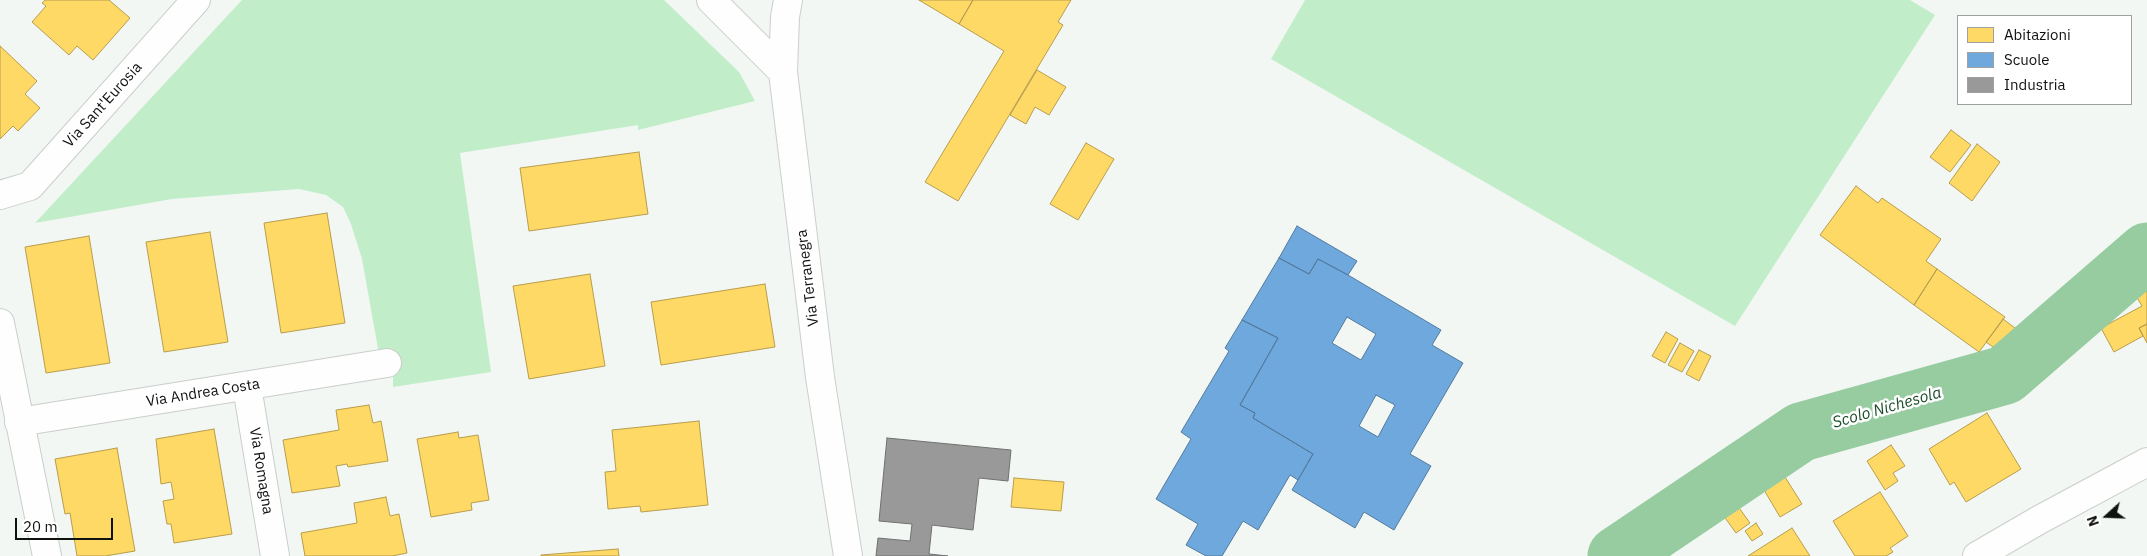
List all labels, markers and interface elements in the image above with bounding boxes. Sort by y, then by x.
legend [1957,15,2132,105]
text: Abitazioni [2004,25,2071,44]
text: Scuole [2004,50,2050,69]
street label: Via Sant'Eurosia [60,59,146,151]
text: Industria [2004,75,2065,94]
street label: Via Terranegra [793,229,823,327]
street label: Via Andrea Costa [145,375,261,411]
water label: Scolo Nichesola [1830,383,1944,433]
street label: Via Romagna [245,426,277,516]
north arrow [2082,491,2132,541]
scale bar [18,508,115,540]
text: N [2083,513,2103,529]
text: 20 m [23,517,58,536]

